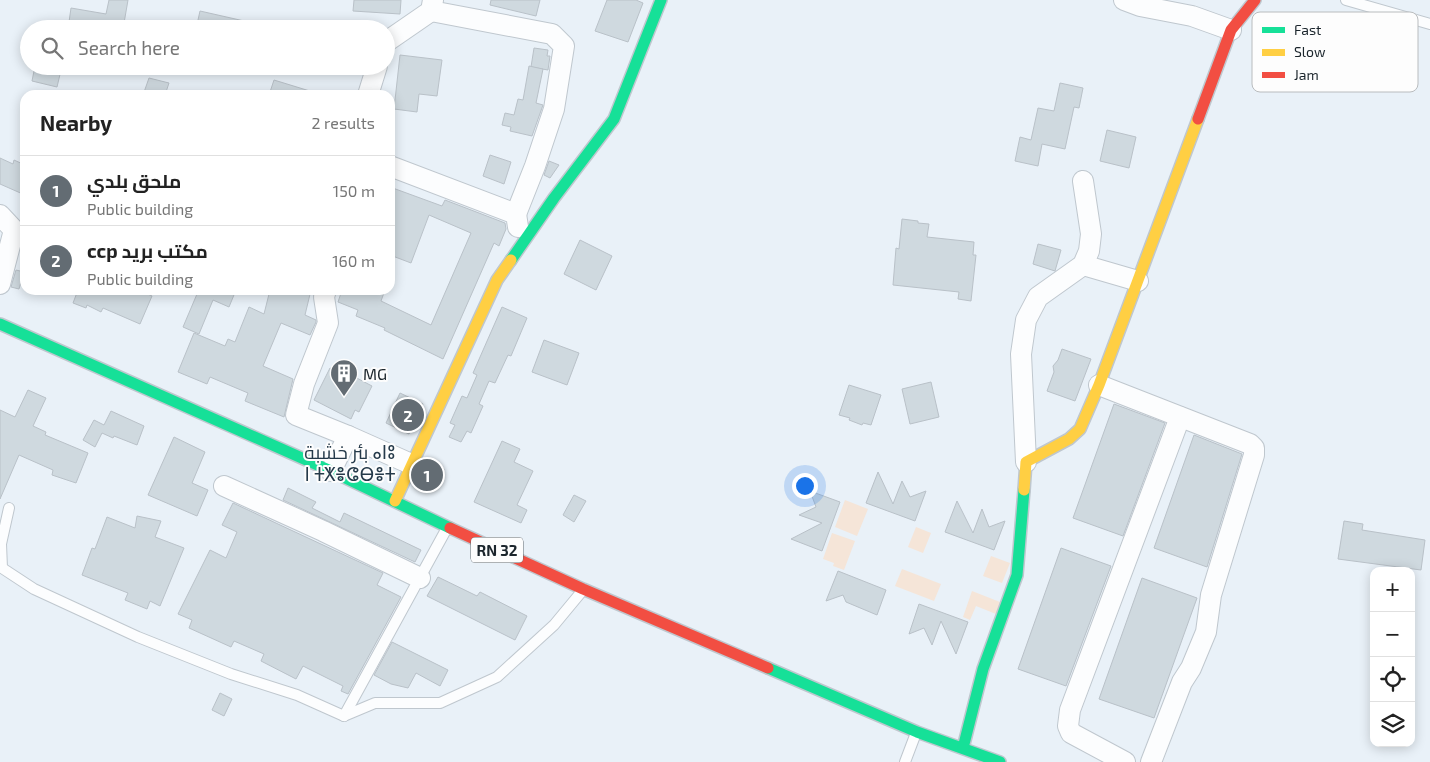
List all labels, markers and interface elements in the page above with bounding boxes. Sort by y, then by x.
legend [1252,12,1418,92]
search box [20,20,395,75]
text: Fast [1294,21,1321,38]
icon: search [38,34,66,62]
text: Search here [78,36,180,59]
text: Slow [1294,43,1326,60]
text: Jam [1294,66,1319,83]
text: Nearby [40,110,112,135]
text: 2 results [312,113,375,132]
text: ملحق بلدي [87,169,181,192]
text: 1 [53,181,59,200]
text: 150 m [333,181,375,200]
text: Public building [87,199,193,218]
text: ccp مكتب بريد [87,239,208,262]
text: 2 [51,251,61,270]
text: 160 m [332,251,375,270]
text: Public building [87,269,193,288]
building icon: MG [329,358,359,397]
place label: MG [363,364,387,383]
pin: 2 [392,396,424,434]
district label: بئر خشبة ⴰⵏⵓ ⵏ ⵜⵅⴻⵛⴱⴻⵜ [304,440,396,485]
pin: 1 [411,456,443,494]
your location [792,473,818,499]
road number: RN 32 [471,538,523,562]
map controls [1370,567,1415,747]
button: + [1370,567,1415,612]
button: − [1370,612,1415,657]
button: locate [1370,657,1415,702]
button: layers [1370,702,1415,747]

